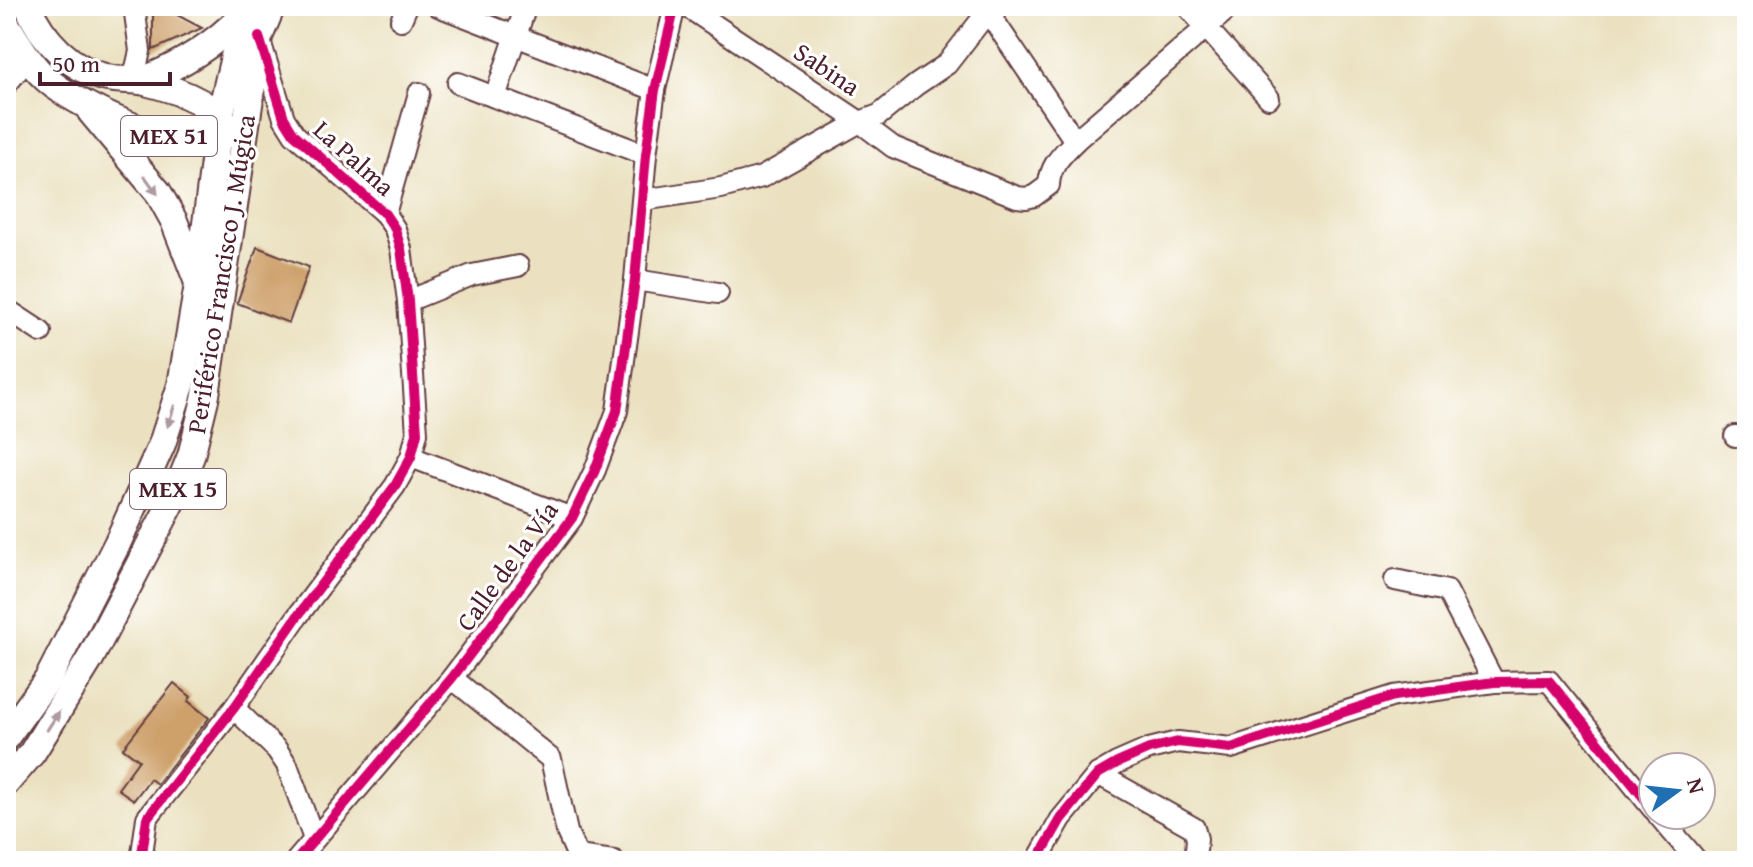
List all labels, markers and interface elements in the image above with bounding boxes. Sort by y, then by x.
street label: Sabina [786,32,869,105]
scale bar [40,36,170,86]
text: 50 m [52,46,100,81]
street label: La Palma [305,110,404,205]
street label: Periférico Francisco J. Múgica [176,111,265,436]
road number: MEX 51 [121,116,217,156]
one-way arrow [143,174,159,195]
one-way arrow [165,404,177,428]
road number: MEX 15 [130,469,226,509]
street label: Calle de la Vía [446,492,568,639]
one-way arrow [46,710,60,732]
north arrow [1637,751,1717,831]
text: N [1679,775,1714,797]

